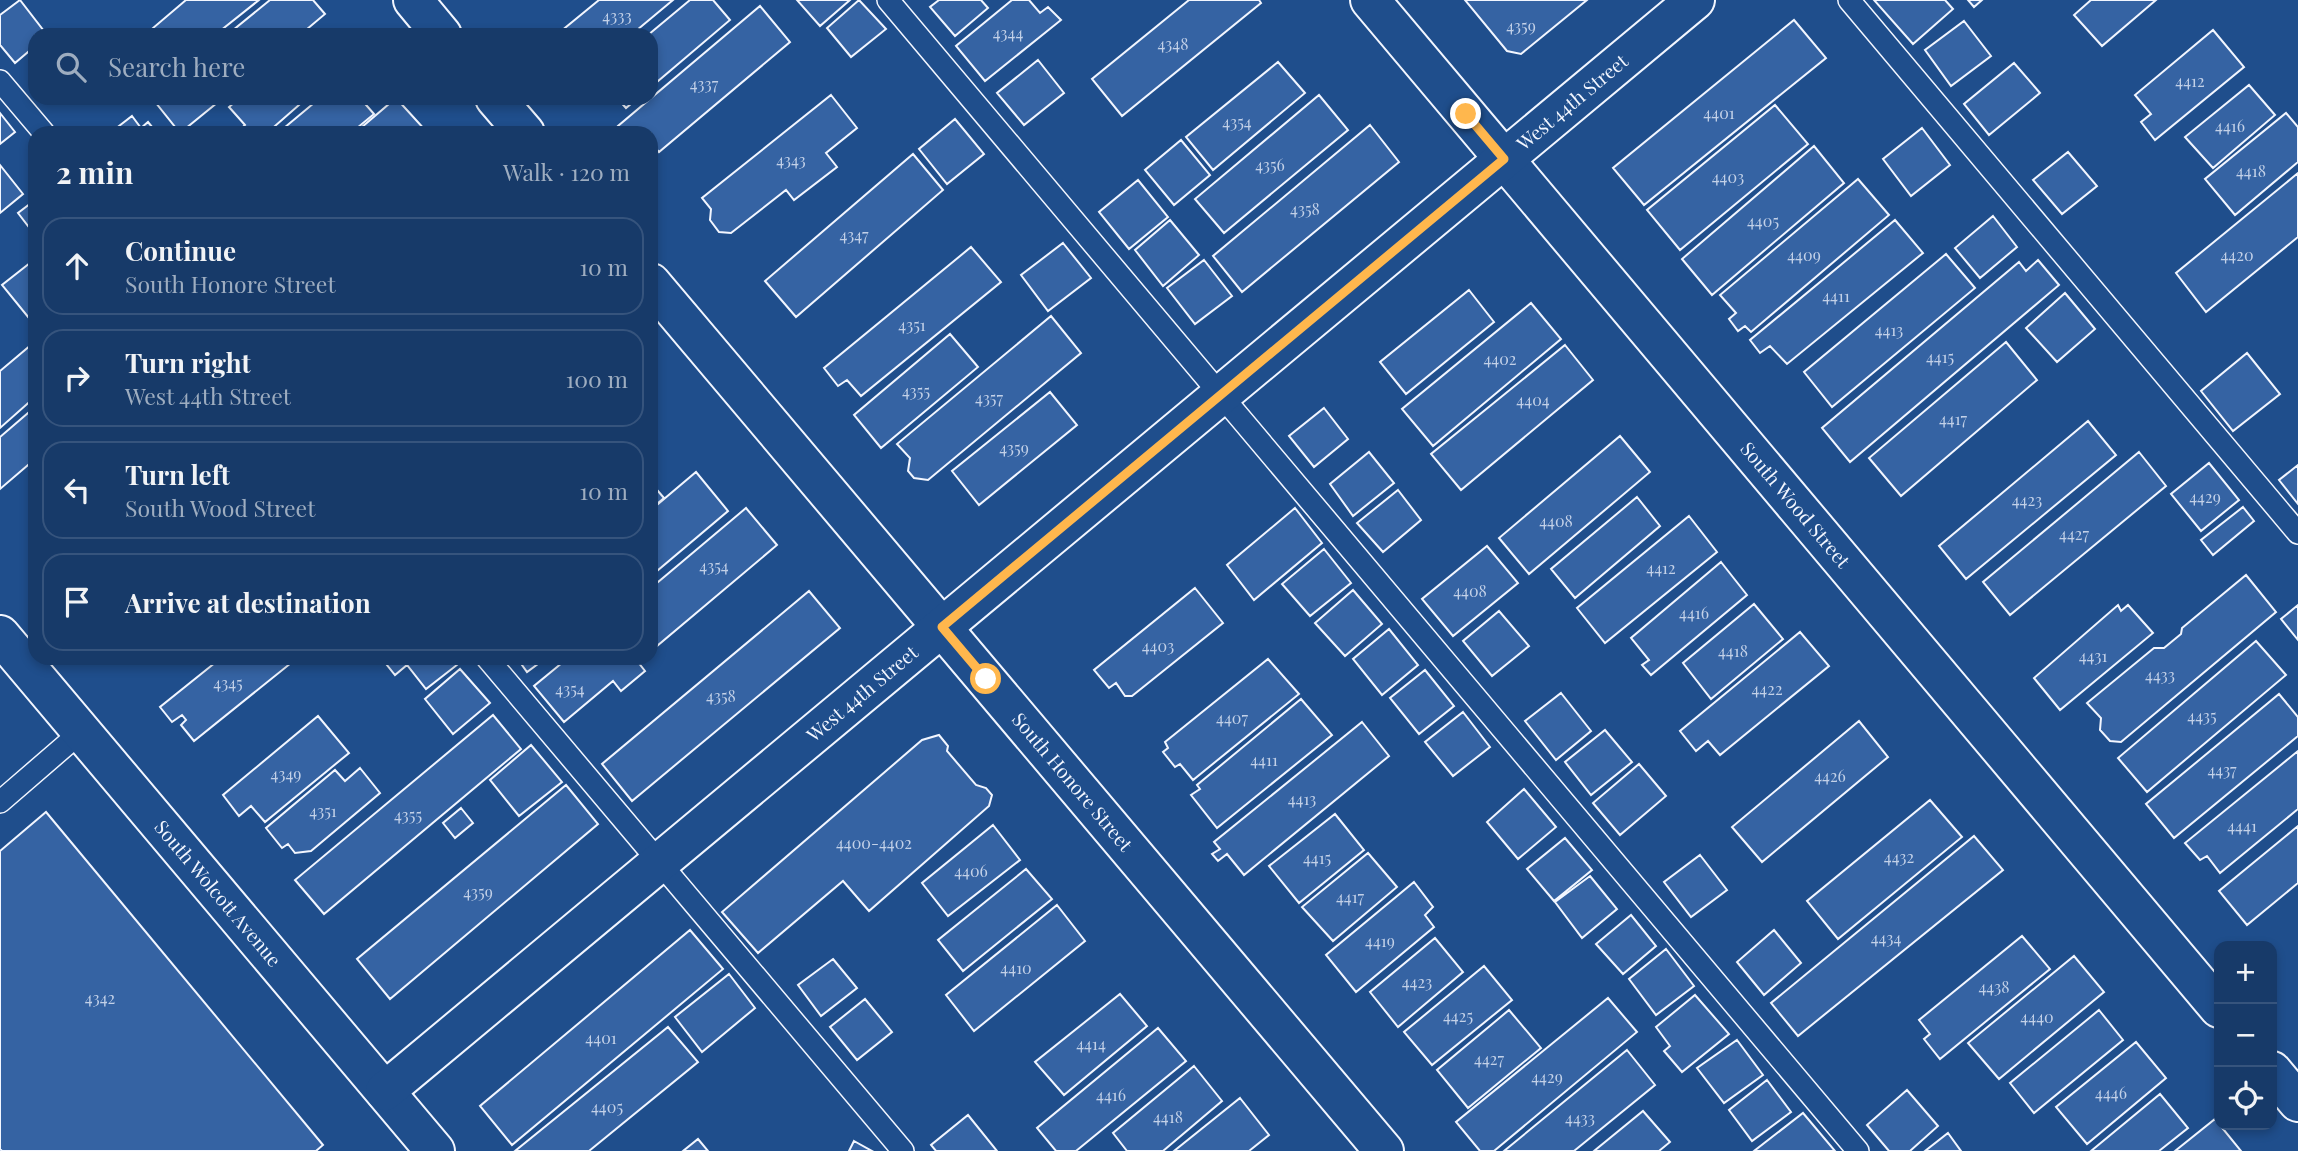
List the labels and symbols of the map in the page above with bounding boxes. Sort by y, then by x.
house number: 4333 [602,5,632,26]
house number: 4359 [1506,15,1536,36]
house number: 4344 [993,22,1023,43]
house number: 4348 [1157,33,1189,54]
street label: West 44th Street [1510,47,1633,156]
house number: 4412 [2175,70,2205,91]
house number: 4337 [690,73,719,94]
route end [1450,98,1481,129]
house number: 4401 [1703,102,1735,123]
house number: 4354 [1222,111,1252,132]
house number: 4416 [2215,115,2245,136]
house number: 4343 [776,149,806,170]
house number: 4356 [1255,154,1285,175]
house number: 4418 [2236,160,2266,181]
house number: 4403 [1712,166,1744,187]
house number: 4358 [1290,198,1320,219]
house number: 4405 [1747,210,1779,231]
house number: 4347 [839,224,869,245]
house number: 4409 [1787,244,1821,265]
house number: 4420 [2220,244,2254,265]
house number: 4411 [1822,285,1850,306]
house number: 4351 [898,314,926,335]
house number: 4413 [1875,319,1903,340]
house number: 4415 [1926,346,1954,367]
house number: 4402 [1483,348,1517,369]
house number: 4355 [902,380,930,401]
house number: 4357 [975,387,1003,408]
house number: 4404 [1516,389,1550,410]
house number: 4417 [1939,408,1968,429]
street label: South Wood Street [1735,436,1857,573]
house number: 4359 [999,437,1029,458]
house number: 4429 [2189,486,2221,507]
house number: 4423 [2012,489,2042,510]
house number: 4408 [1539,510,1573,531]
house number: 4427 [2059,523,2089,544]
house number: 4354 [699,555,729,576]
house number: 4412 [1646,557,1676,578]
house number: 4408 [1453,580,1487,601]
house number: 4416 [1679,602,1709,623]
house number: 4403 [1142,635,1174,656]
street label: West 44th Street [800,639,923,747]
house number: 4418 [1718,640,1748,661]
house number: 4431 [2079,645,2107,666]
route start [970,663,1001,694]
house number: 4433 [2145,664,2175,685]
house number: 4345 [213,672,243,693]
house number: 4354 [555,678,585,699]
house number: 4422 [1751,678,1783,699]
house number: 4358 [706,685,736,706]
house number: 4435 [2187,705,2217,726]
street label: South Honore Street [1007,706,1139,856]
house number: 4407 [1216,707,1248,728]
house number: 4411 [1250,749,1278,770]
house number: 4437 [2207,759,2237,780]
house number: 4349 [271,763,301,784]
house number: 4426 [1814,765,1846,786]
house number: 4413 [1288,788,1316,809]
house number: 4351 [309,800,337,821]
house number: 4355 [394,804,422,825]
street label: South Wolcott Avenue [149,814,288,972]
house number: 4441 [2227,815,2257,836]
house number: 4400-4402 [836,832,912,853]
house number: 4432 [1884,846,1914,867]
house number: 4415 [1303,847,1331,868]
house number: 4406 [954,860,988,881]
house number: 4359 [463,881,493,902]
house number: 4417 [1336,886,1365,907]
house number: 4434 [1871,927,1901,948]
house number: 4419 [1365,930,1395,951]
house number: 4410 [1000,957,1032,978]
house number: 4423 [1402,971,1432,992]
house number: 4438 [1978,976,2010,997]
house number: 4342 [85,987,115,1008]
house number: 4425 [1443,1005,1473,1026]
house number: 4440 [2020,1006,2054,1027]
house number: 4401 [585,1027,617,1048]
house number: 4414 [1076,1033,1106,1054]
house number: 4427 [1474,1048,1504,1069]
house number: 4429 [1531,1066,1563,1087]
house number: 4446 [2095,1082,2127,1103]
house number: 4416 [1096,1084,1126,1105]
house number: 4405 [591,1096,623,1117]
house number: 4418 [1153,1106,1183,1127]
house number: 4433 [1565,1107,1595,1128]

